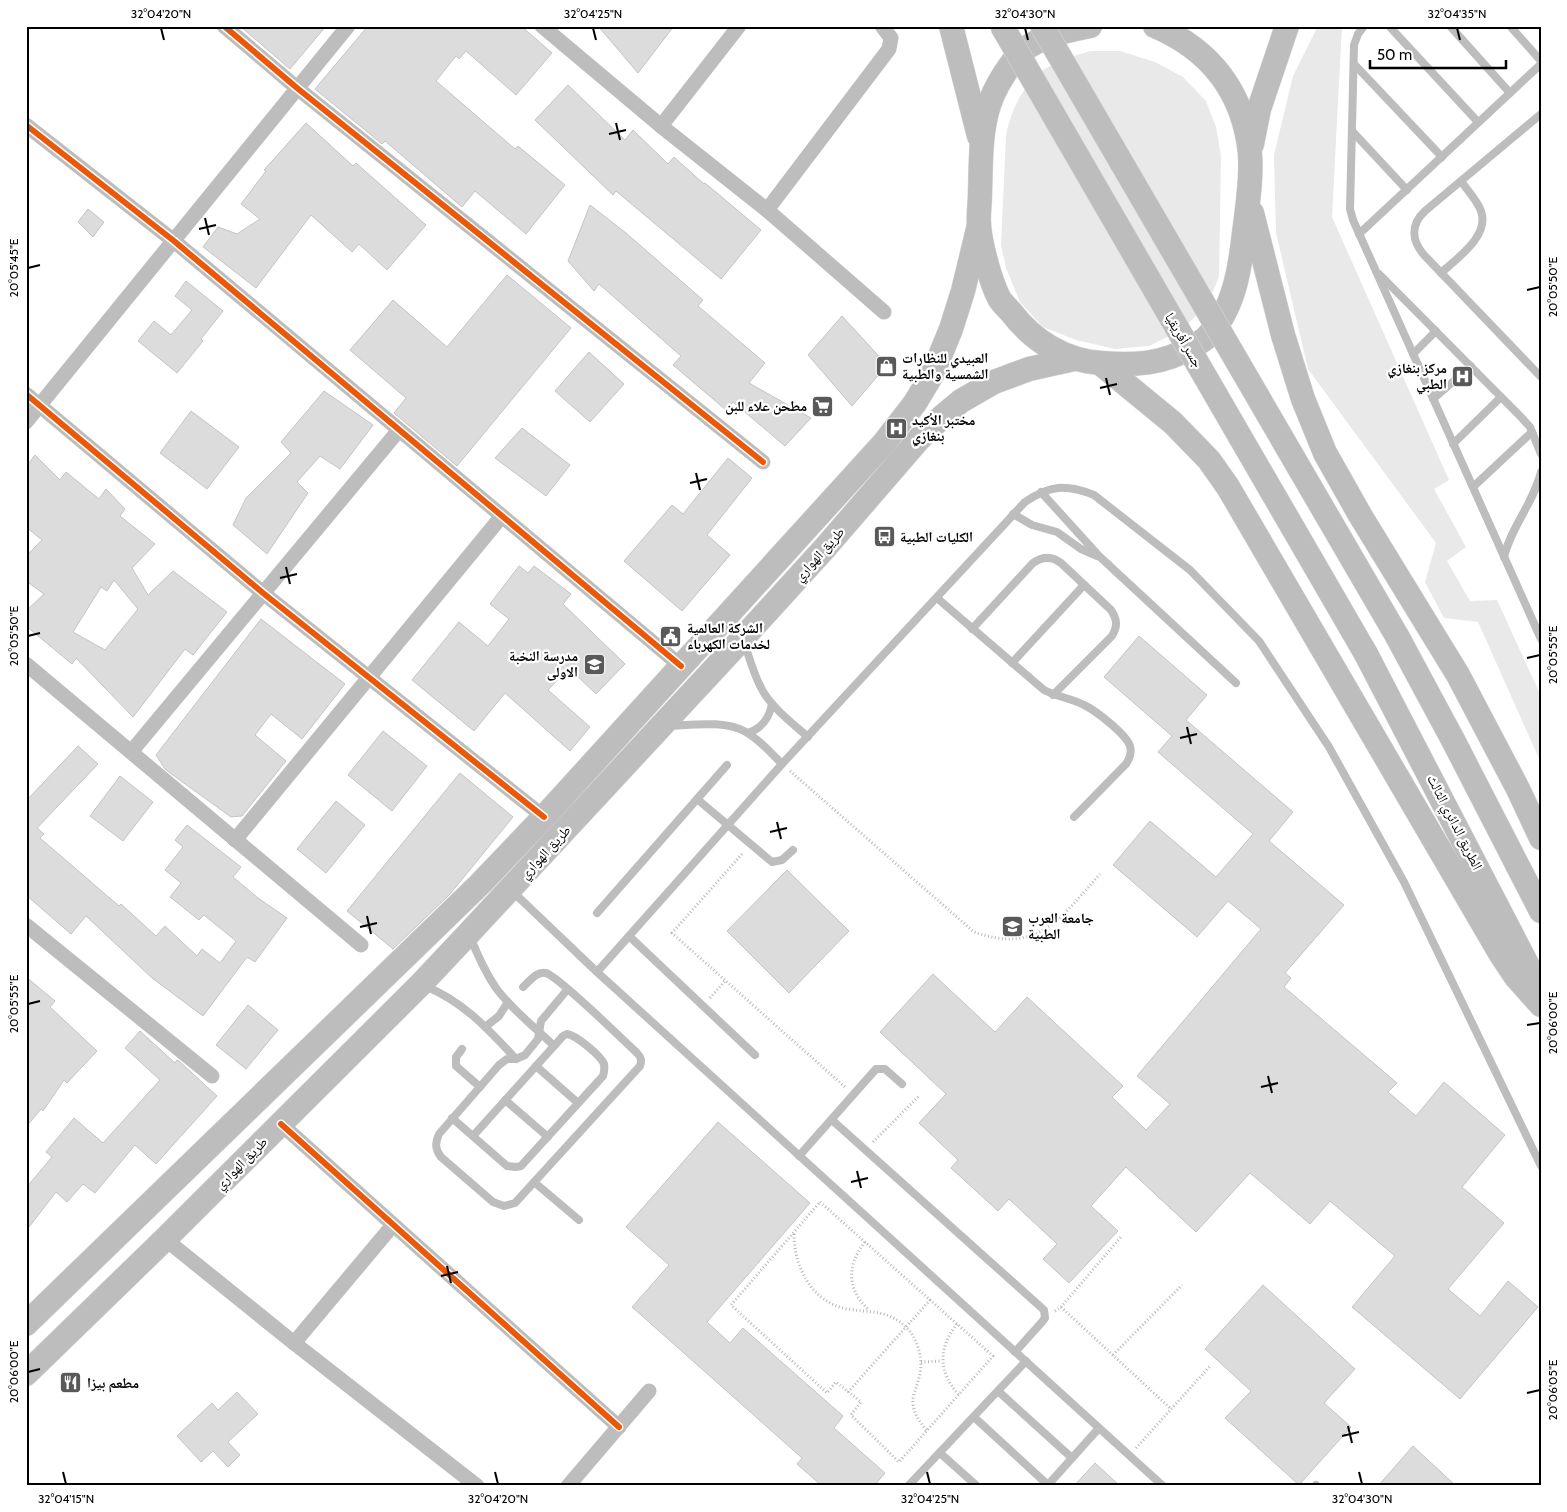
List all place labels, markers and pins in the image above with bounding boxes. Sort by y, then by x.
place label: العبيدي للنظارات الشمسية والطبية [902,349,989,383]
shop icon: العبيدي للنظارات الشمسية والطبية [874,354,898,378]
place label: مركز بنغازي الطبي [1388,359,1447,395]
hospital icon: مركز بنغازي الطبي [1451,364,1475,388]
supermarket icon: مطحن علاء للبن [811,394,835,418]
place label: مطحن علاء للبن [725,397,807,415]
place label: مختبر الأكيد بنغازي [912,411,975,447]
hospital icon: مختبر الأكيد بنغازي [884,416,908,440]
bus stop icon: الكليات الطبية [872,525,896,549]
place label: الكليات الطبية [900,528,973,546]
place label: الشركة العالمية لخدمات الكهرباء [687,619,770,653]
public building icon: الشركة العالمية لخدمات الكهرباء [659,624,683,648]
place label: مدرسة النخبة الاولى [509,647,578,681]
school or university icon: مدرسة النخبة الاولى [582,652,606,676]
place label: جامعة العرب الطبية [1028,909,1094,943]
school or university icon: جامعة العرب الطبية [1000,914,1024,938]
restaurant icon: مطعم بيزا [59,1371,83,1395]
place label: مطعم بيزا [87,1374,139,1393]

